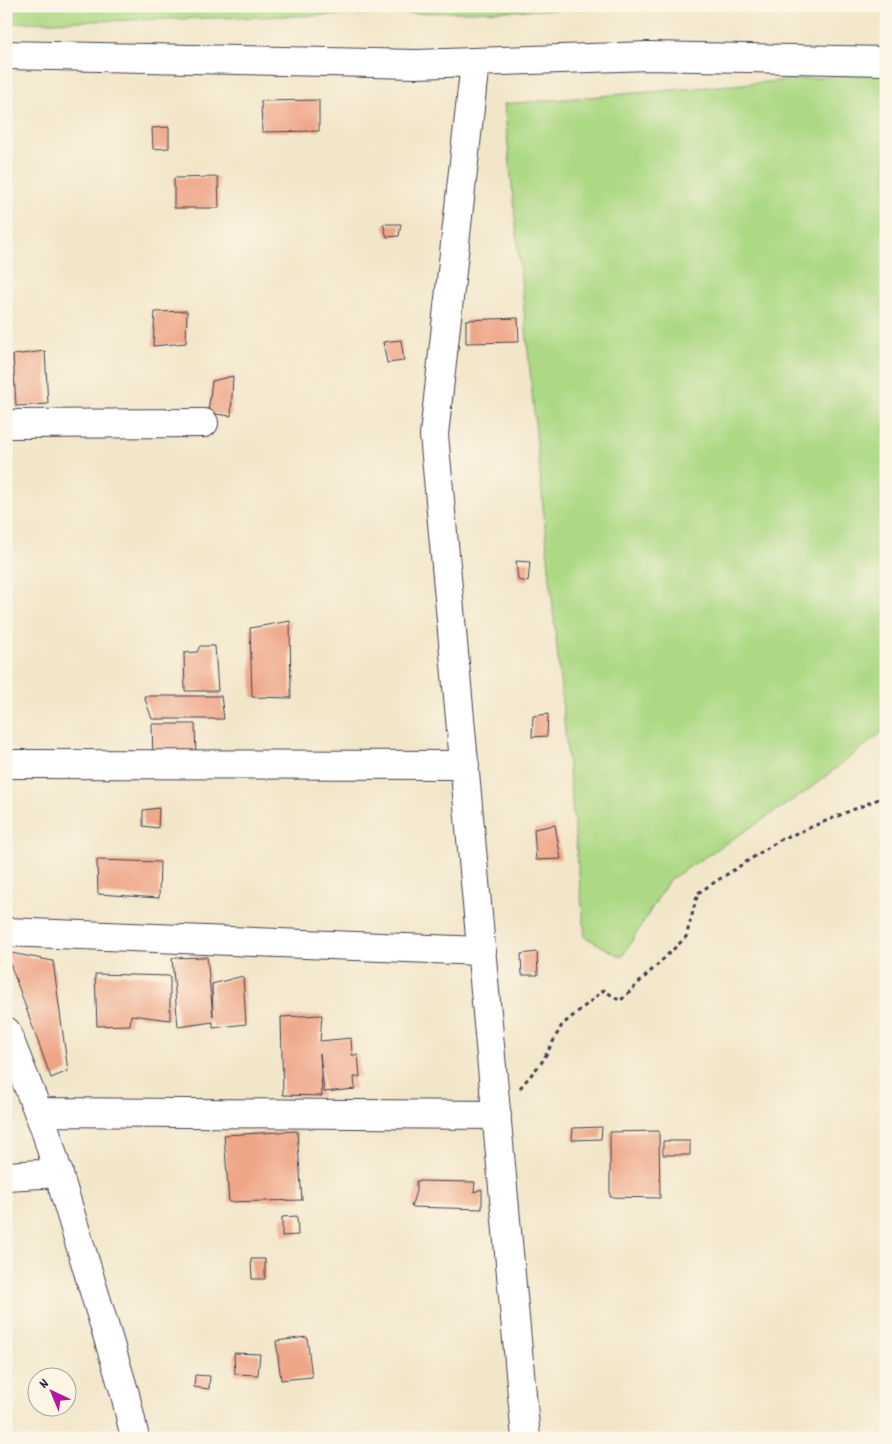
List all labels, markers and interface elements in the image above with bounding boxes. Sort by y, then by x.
north arrow [28,1366,78,1416]
text: N [35,1374,54,1394]

